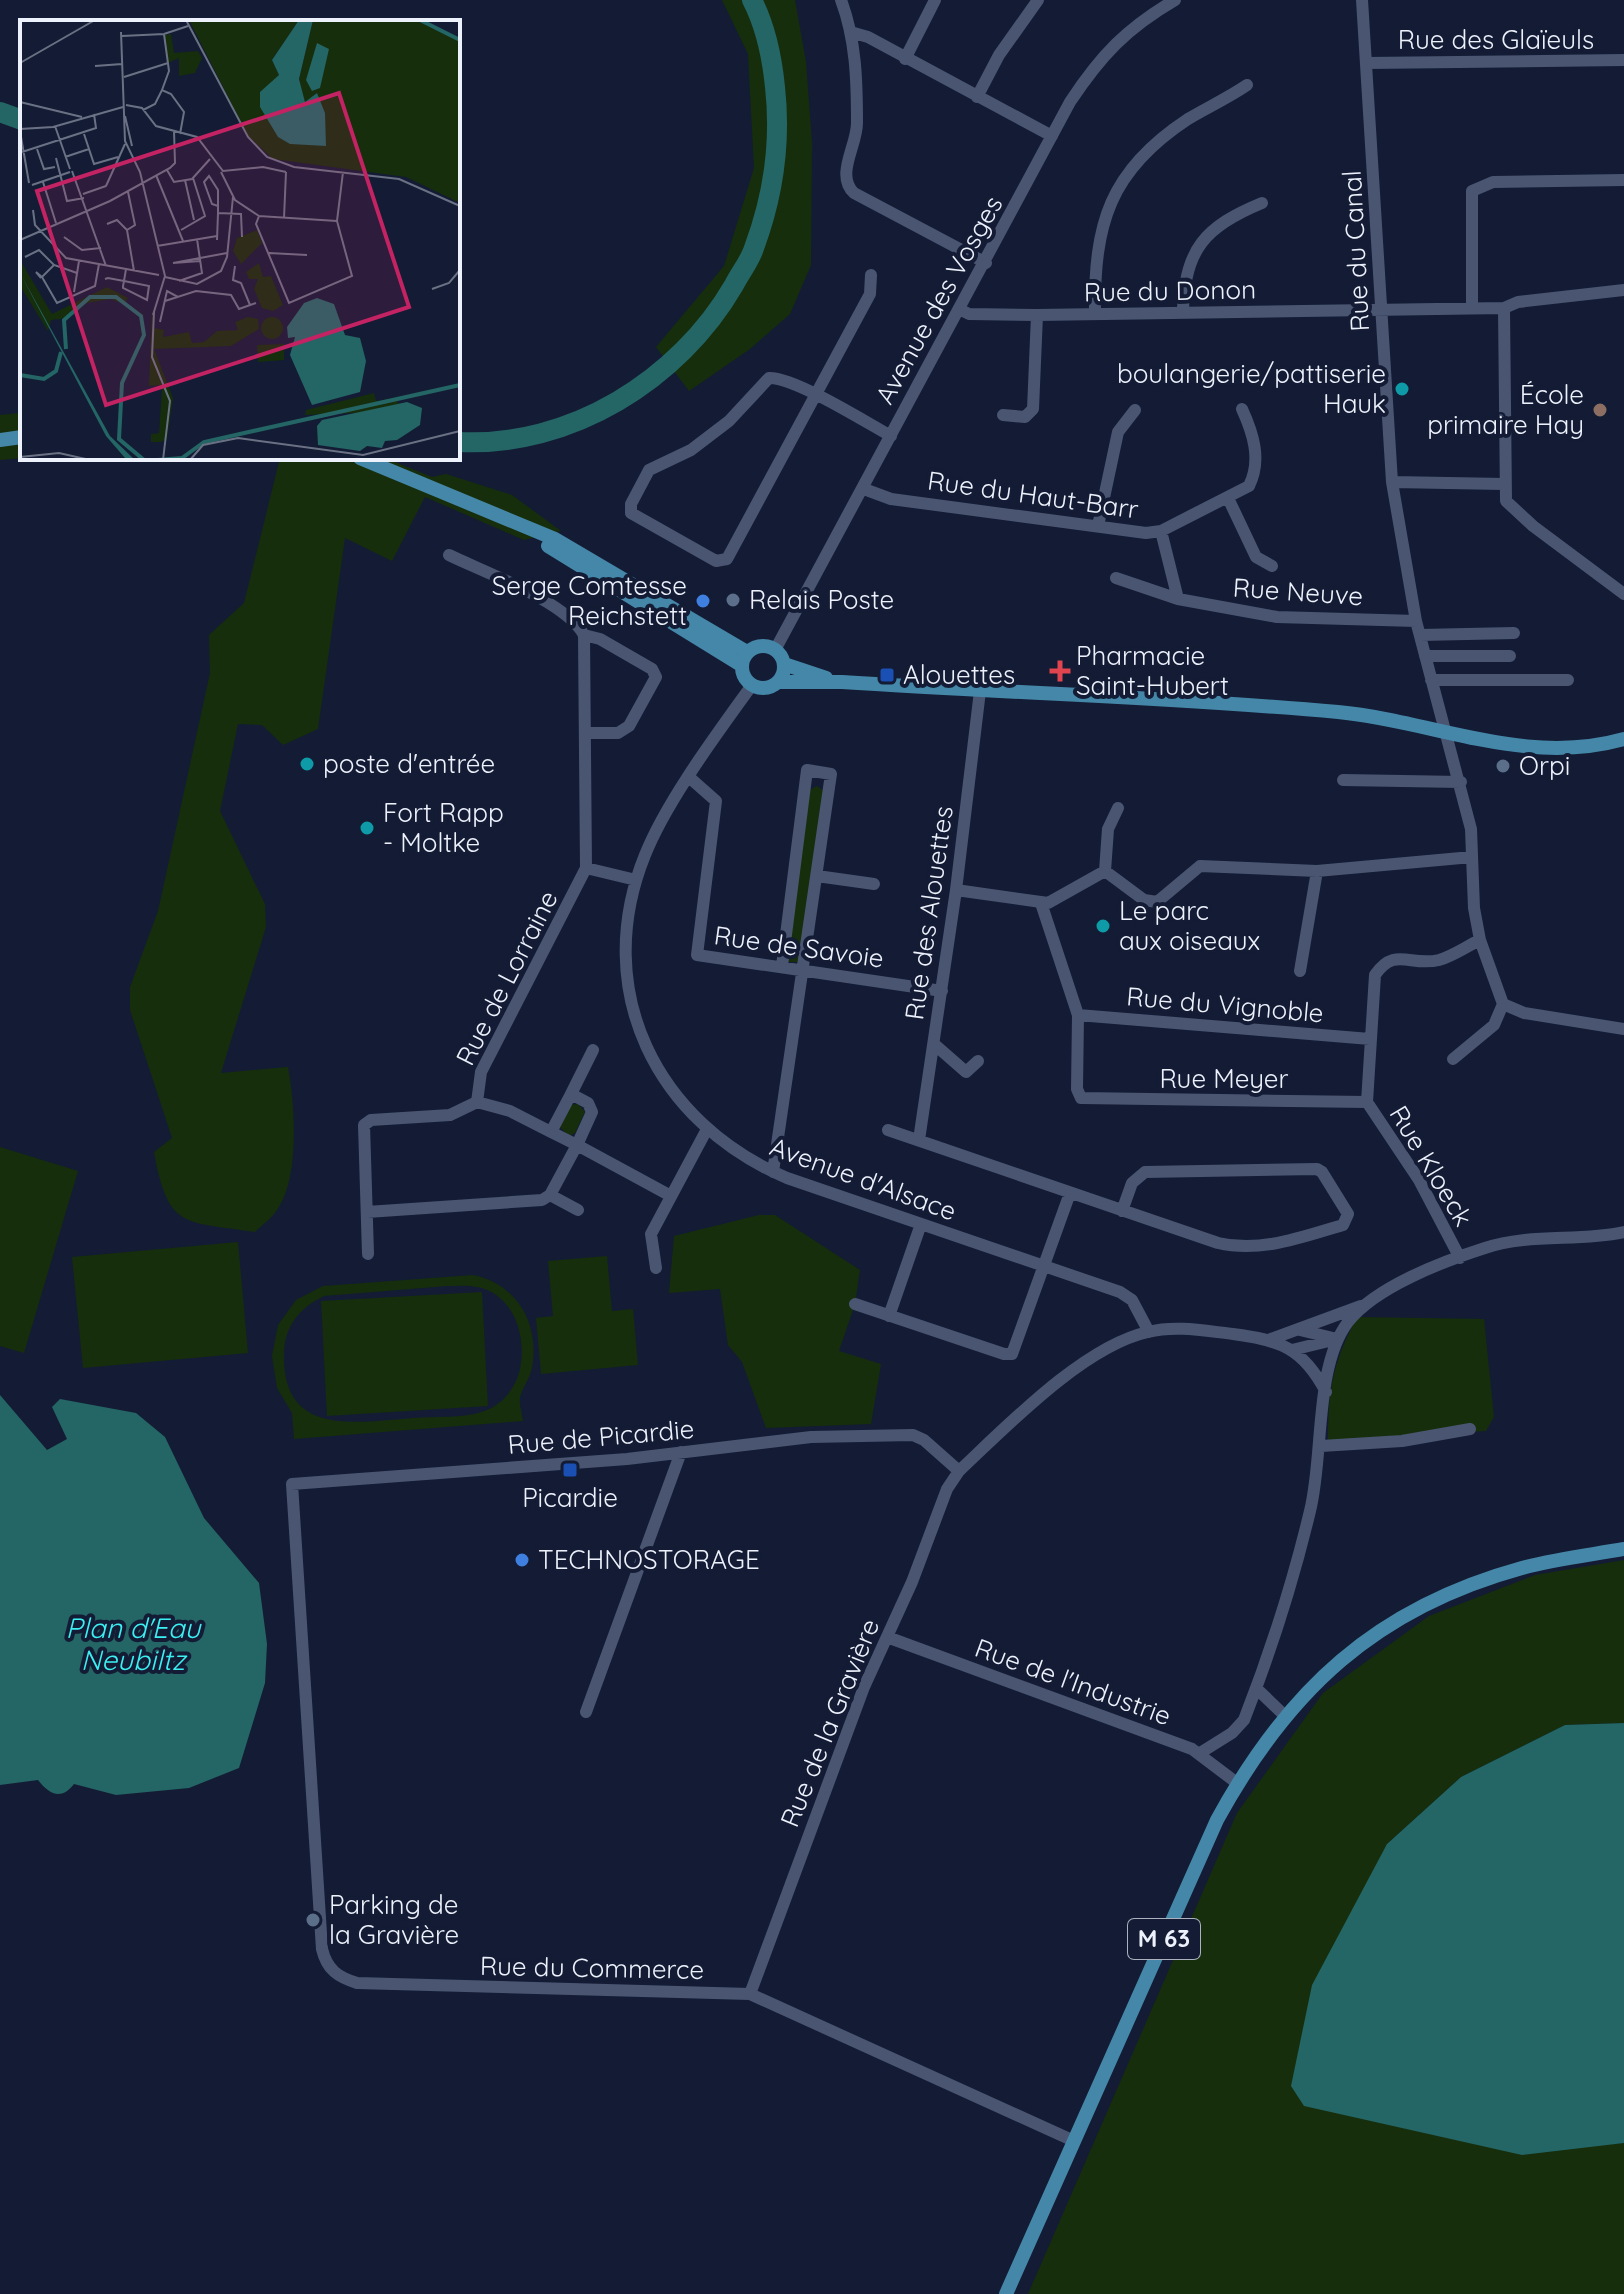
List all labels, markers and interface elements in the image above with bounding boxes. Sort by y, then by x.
inset map [20,20,460,460]
street label: Rue des Glaïeuls [1398,23,1594,56]
street label: Rue du Canal [1335,170,1376,332]
street label: Avenue des Vosges [868,190,1009,410]
street label: Rue du Donon [1084,273,1256,309]
place label: boulangerie/pattiserie Hauk [1117,357,1386,420]
place label: École primaire Hay [1427,378,1584,441]
marker: boulangerie/pattiserie Hauk [1393,380,1411,398]
marker: École primaire Hay [1591,401,1609,419]
street label: Rue du Haut-Barr [926,463,1141,526]
place label: Serge Comtesse Reichstett [492,569,687,632]
street label: Rue Neuve [1232,570,1364,613]
place label: Relais Poste [749,583,894,616]
marker: Relais Poste [724,591,742,609]
marker: Serge Comtesse Reichstett [694,592,712,610]
place label: Pharmacie Saint-Hubert [1076,639,1229,702]
place label: Alouettes [903,658,1015,691]
marker: Pharmacie Saint-Hubert [1051,662,1069,680]
marker: Alouettes [878,666,896,684]
place label: poste d'entrée [323,747,495,780]
place label: Orpi [1519,749,1570,782]
marker: poste d'entrée [298,755,316,773]
marker: Orpi [1494,757,1512,775]
place label: Fort Rapp - Moltke [383,796,504,859]
street label: Rue des Alouettes [897,804,960,1022]
marker: Fort Rapp - Moltke [358,819,376,837]
street label: Rue de Lorraine [448,885,565,1071]
place label: Le parc aux oiseaux [1119,894,1260,957]
marker: Le parc aux oiseaux [1094,917,1112,935]
street label: Rue de Savoie [712,918,886,975]
street label: Rue du Vignoble [1125,979,1325,1030]
street label: Rue Meyer [1159,1062,1289,1095]
street label: Rue Kloeck [1383,1099,1480,1232]
street label: Avenue d'Alsace [765,1130,961,1228]
street label: Rue de Picardie [506,1412,696,1461]
marker: Picardie [561,1461,579,1479]
place label: Picardie [522,1481,618,1514]
place label: TECHNOSTORAGE [538,1543,760,1576]
marker: TECHNOSTORAGE [513,1551,531,1569]
water label: Plan d'Eau Neubiltz [66,1610,202,1677]
street label: Rue de la Gravière [773,1614,886,1832]
street label: Rue de l'Industrie [971,1631,1176,1732]
place label: Parking de la Gravière [329,1888,459,1951]
marker: Parking de la Gravière [304,1911,322,1929]
road number: M 63 [1128,1919,1200,1959]
street label: Rue du Commerce [480,1949,704,1986]

